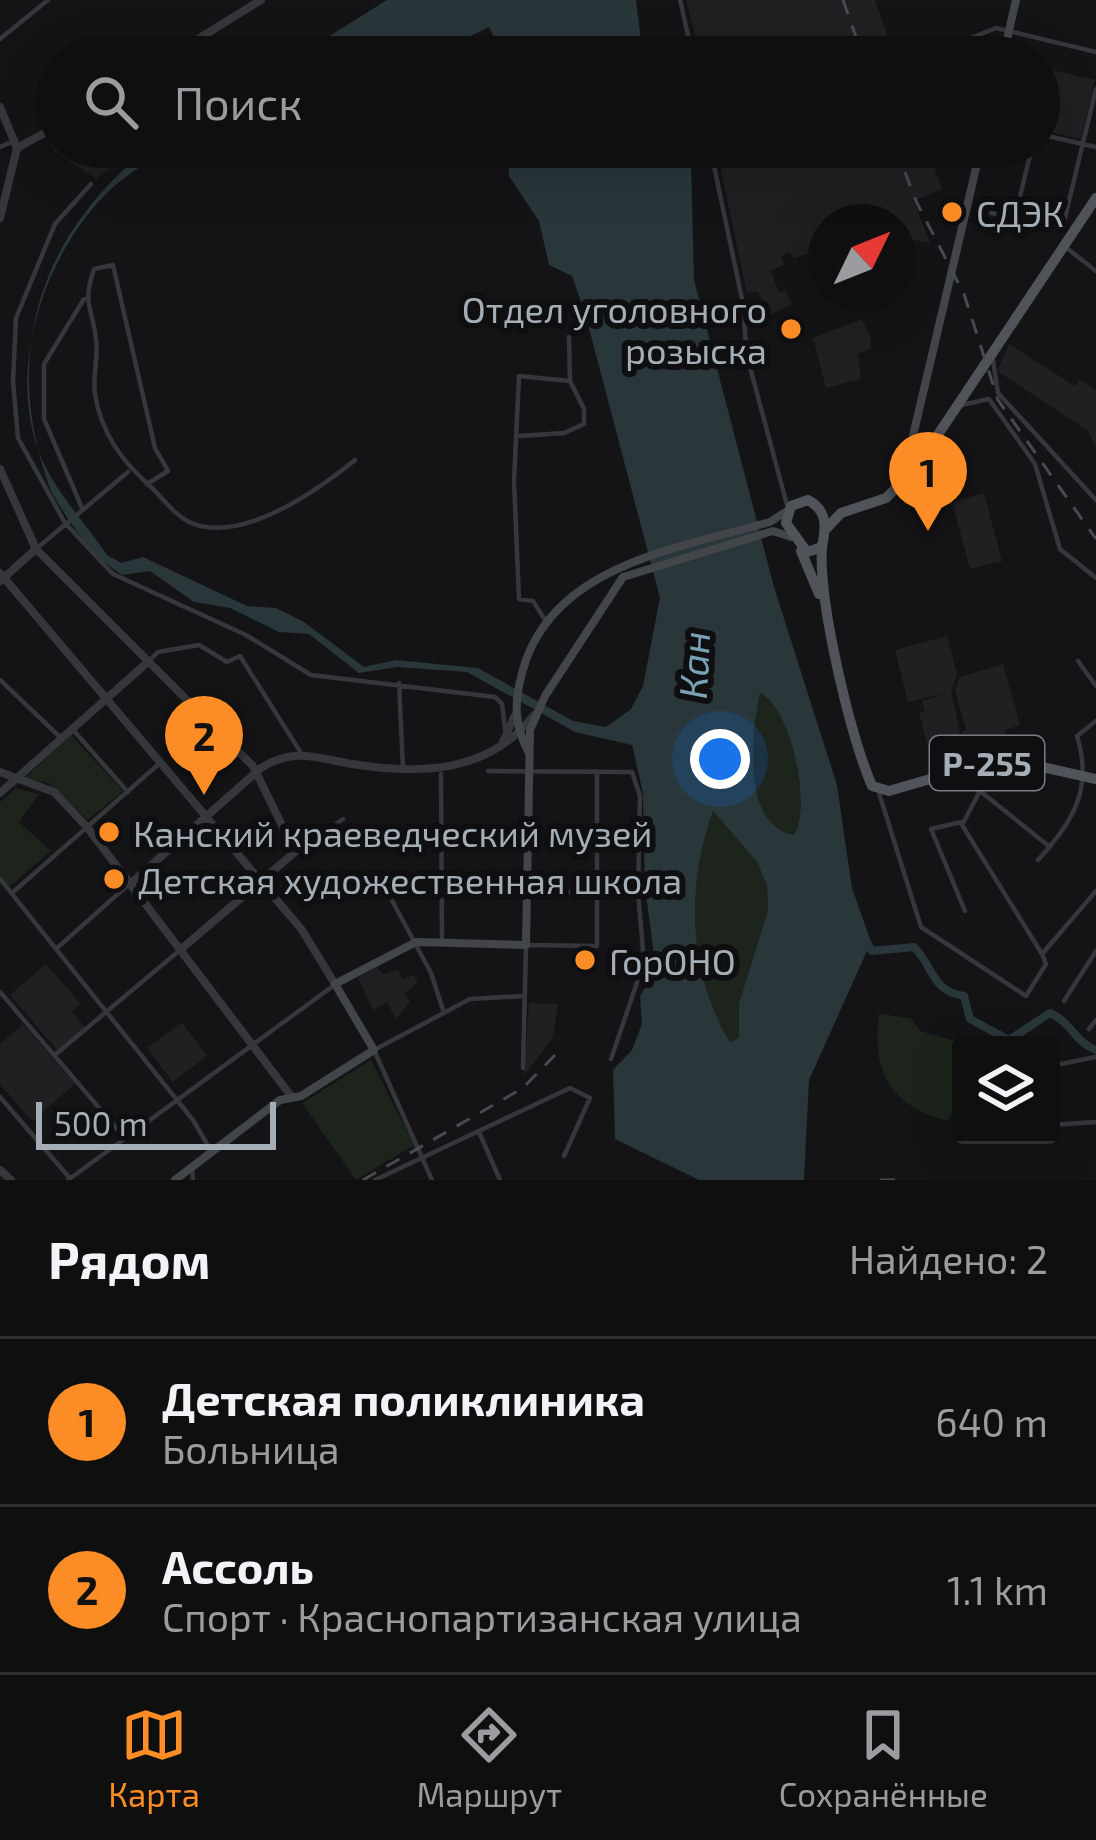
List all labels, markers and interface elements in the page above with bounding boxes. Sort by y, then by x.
search box [36,36,1060,168]
icon: search [78,69,144,135]
text: Поиск [174,75,302,129]
place label: СДЭК [976,191,1064,234]
marker: СДЭК [939,199,965,225]
north arrow [808,204,916,312]
place label: Отдел уголовного розыска [462,287,767,371]
marker: Отдел уголовного розыска [778,316,804,342]
pin: 1 [889,432,967,531]
water label: Кан [668,630,718,700]
pin: 2 [165,696,243,795]
your location [690,729,750,789]
road number: Р-255 [930,736,1044,790]
place label: Канский краеведческий музей [133,811,652,855]
marker: Канский краеведческий музей [96,819,122,845]
place label: Детская художественная школа [138,858,682,902]
marker: Детская художественная школа [101,866,127,892]
place label: ГорОНО [609,939,736,982]
marker: ГорОНО [572,947,598,973]
map controls [952,1036,1060,1144]
button: layers [952,1036,1060,1144]
scale bar [36,1096,276,1149]
text: 500 m [54,1103,148,1143]
text: Рядом [48,1228,211,1289]
text: Найдено: 2 [849,1235,1048,1282]
text: Детская поликлиника [162,1371,645,1425]
text: 1 [79,1398,95,1445]
text: 640 m [935,1398,1048,1445]
text: Больница [162,1425,340,1472]
text: Ассоль [162,1539,314,1593]
text: 2 [76,1566,98,1613]
text: 1.1 km [947,1566,1048,1613]
text: Спорт · Краснопартизанская улица [162,1593,802,1640]
tab: Карта [108,1702,200,1814]
tab: Маршрут [416,1702,562,1814]
tab: Сохранённые [779,1702,988,1814]

